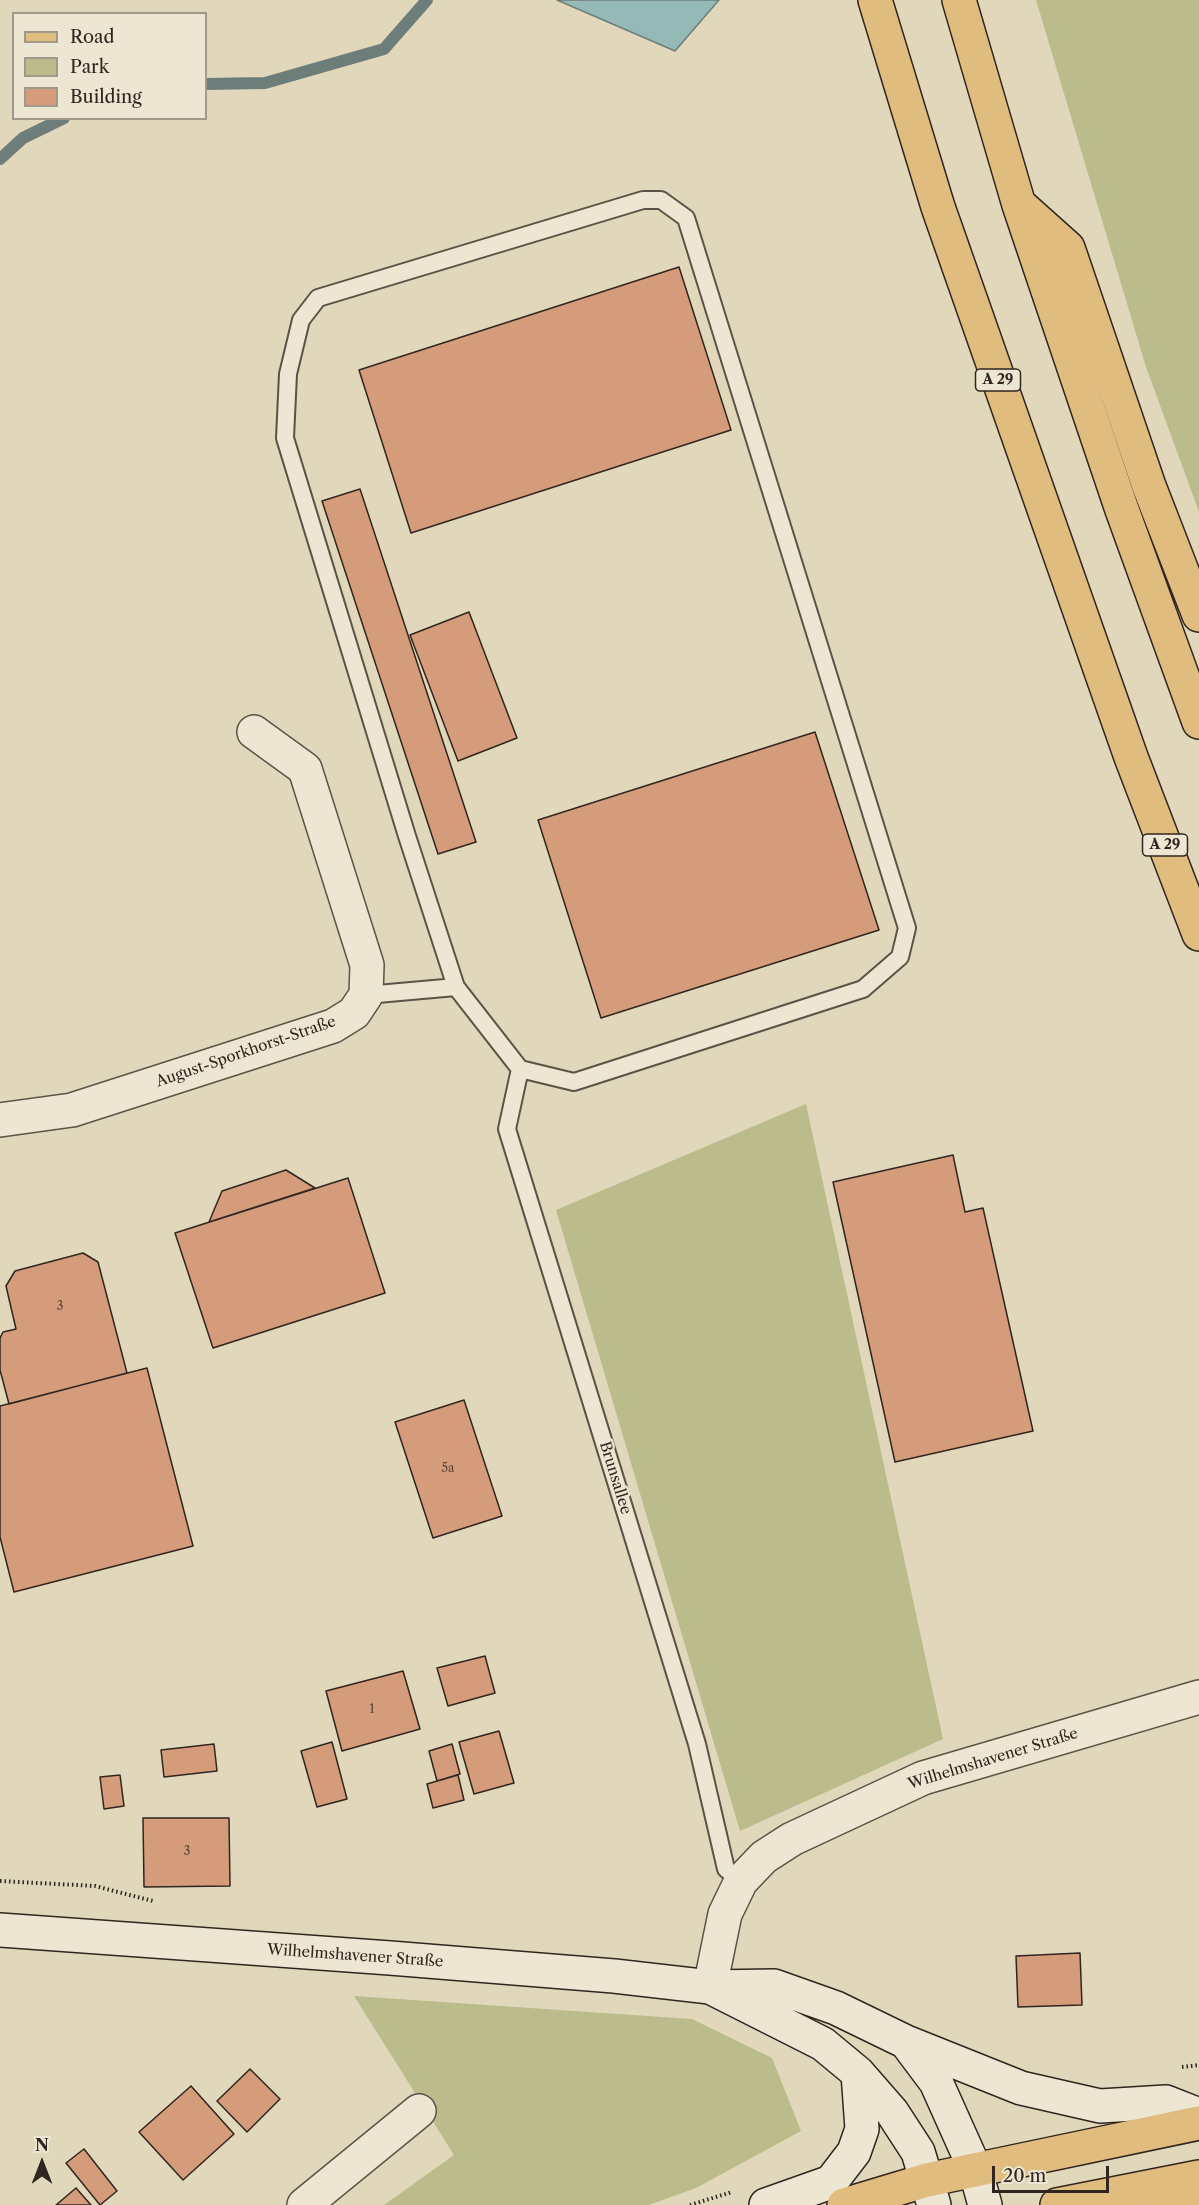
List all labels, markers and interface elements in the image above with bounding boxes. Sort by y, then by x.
legend [12,12,207,120]
text: Road [70,26,115,48]
text: Park [70,56,109,78]
text: Building [70,86,142,108]
road number: A 29 [976,369,1020,391]
road number: A 29 [1142,834,1188,856]
street label: August-Sporkhorst-Straße [154,1013,338,1091]
house number: 3 [57,1300,63,1314]
street label: Brunsallee [595,1439,635,1517]
house number: 5a [442,1462,454,1476]
house number: 1 [369,1703,375,1717]
street label: Wilhelmshavener Straße [906,1725,1080,1793]
house number: 3 [184,1845,190,1859]
street label: Wilhelmshavener Straße [266,1941,444,1971]
north arrow [12,2133,72,2193]
text: N [35,2135,49,2155]
scale bar [995,2154,1112,2192]
text: 20 m [1003,2165,1046,2187]

